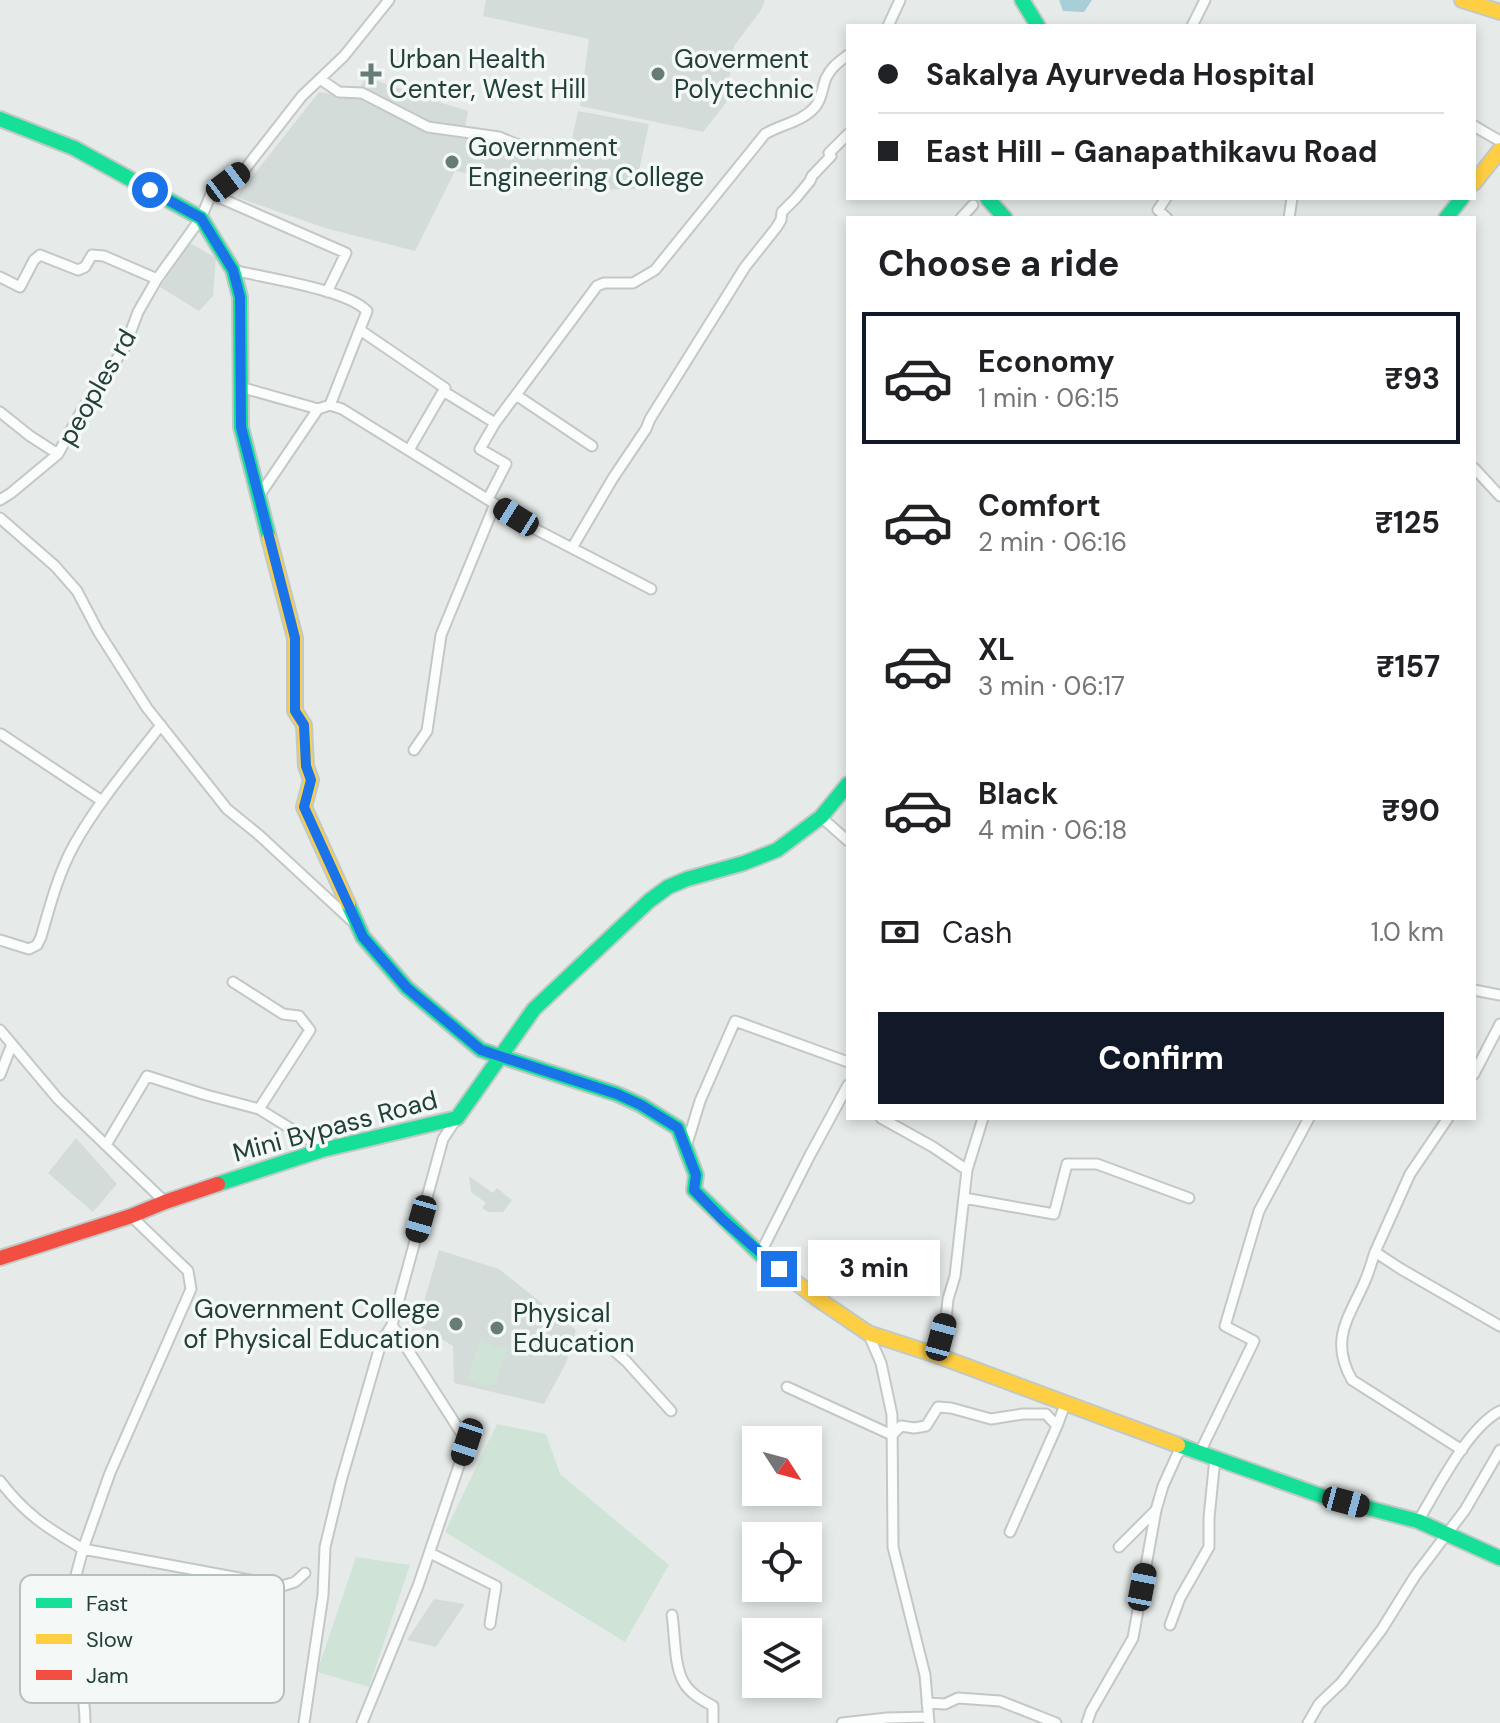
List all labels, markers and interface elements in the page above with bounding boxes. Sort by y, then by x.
place label: Urban Health Center, West Hill [389,42,586,106]
place label: Goverment Polytechnic [674,42,814,106]
text: Sakalya Ayurveda Hospital [926,55,1315,94]
marker: Urban Health Center, West Hill [360,63,382,85]
marker: Goverment Polytechnic [649,65,667,83]
place label: Government Engineering College [468,130,704,194]
text: East Hill - Ganapathikavu Road [926,132,1377,171]
marker: Government Engineering College [443,153,461,171]
car [202,158,254,206]
route start [132,172,168,208]
text: Choose a ride [878,240,1119,287]
street label: peoples rd [50,323,144,451]
icon: car [882,342,954,414]
text: Economy [978,342,1115,381]
text: ₹93 [1385,359,1440,398]
text: 1 min · 06:15 [978,381,1120,415]
icon: car [882,486,954,558]
text: Comfort [978,486,1101,525]
car [489,494,543,540]
text: ₹125 [1375,503,1440,542]
text: 2 min · 06:16 [978,525,1127,559]
icon: car [882,630,954,702]
text: XL [978,630,1015,669]
text: ₹157 [1376,647,1440,686]
text: 3 min · 06:17 [978,669,1125,703]
icon: car [882,774,954,846]
text: Black [978,774,1058,813]
text: ₹90 [1381,791,1440,830]
text: 4 min · 06:18 [978,813,1127,847]
icon: cash [878,910,922,954]
text: Cash [942,913,1012,952]
text: 1.0 km [1371,915,1444,949]
button: Confirm [878,1012,1444,1104]
street label: Mini Bypass Road [229,1082,441,1170]
car [403,1193,439,1245]
callout: 3 min [807,1241,939,1297]
route end [761,1251,797,1287]
text: 3 min [839,1251,909,1285]
place label: Government College of Physical Education [183,1292,440,1356]
place label: Physical Education [513,1296,634,1360]
car [923,1311,959,1363]
marker: Government College of Physical Education [447,1315,465,1333]
marker: Physical Education [488,1319,506,1337]
car [448,1415,486,1469]
north arrow [742,1426,822,1506]
map controls [742,1426,822,1698]
car [1320,1484,1372,1520]
button: locate [742,1522,822,1602]
car [1126,1561,1158,1613]
legend [20,1575,284,1703]
text: Fast [86,1589,128,1618]
button: layers [742,1618,822,1698]
text: Slow [86,1625,133,1654]
text: Jam [86,1661,129,1690]

